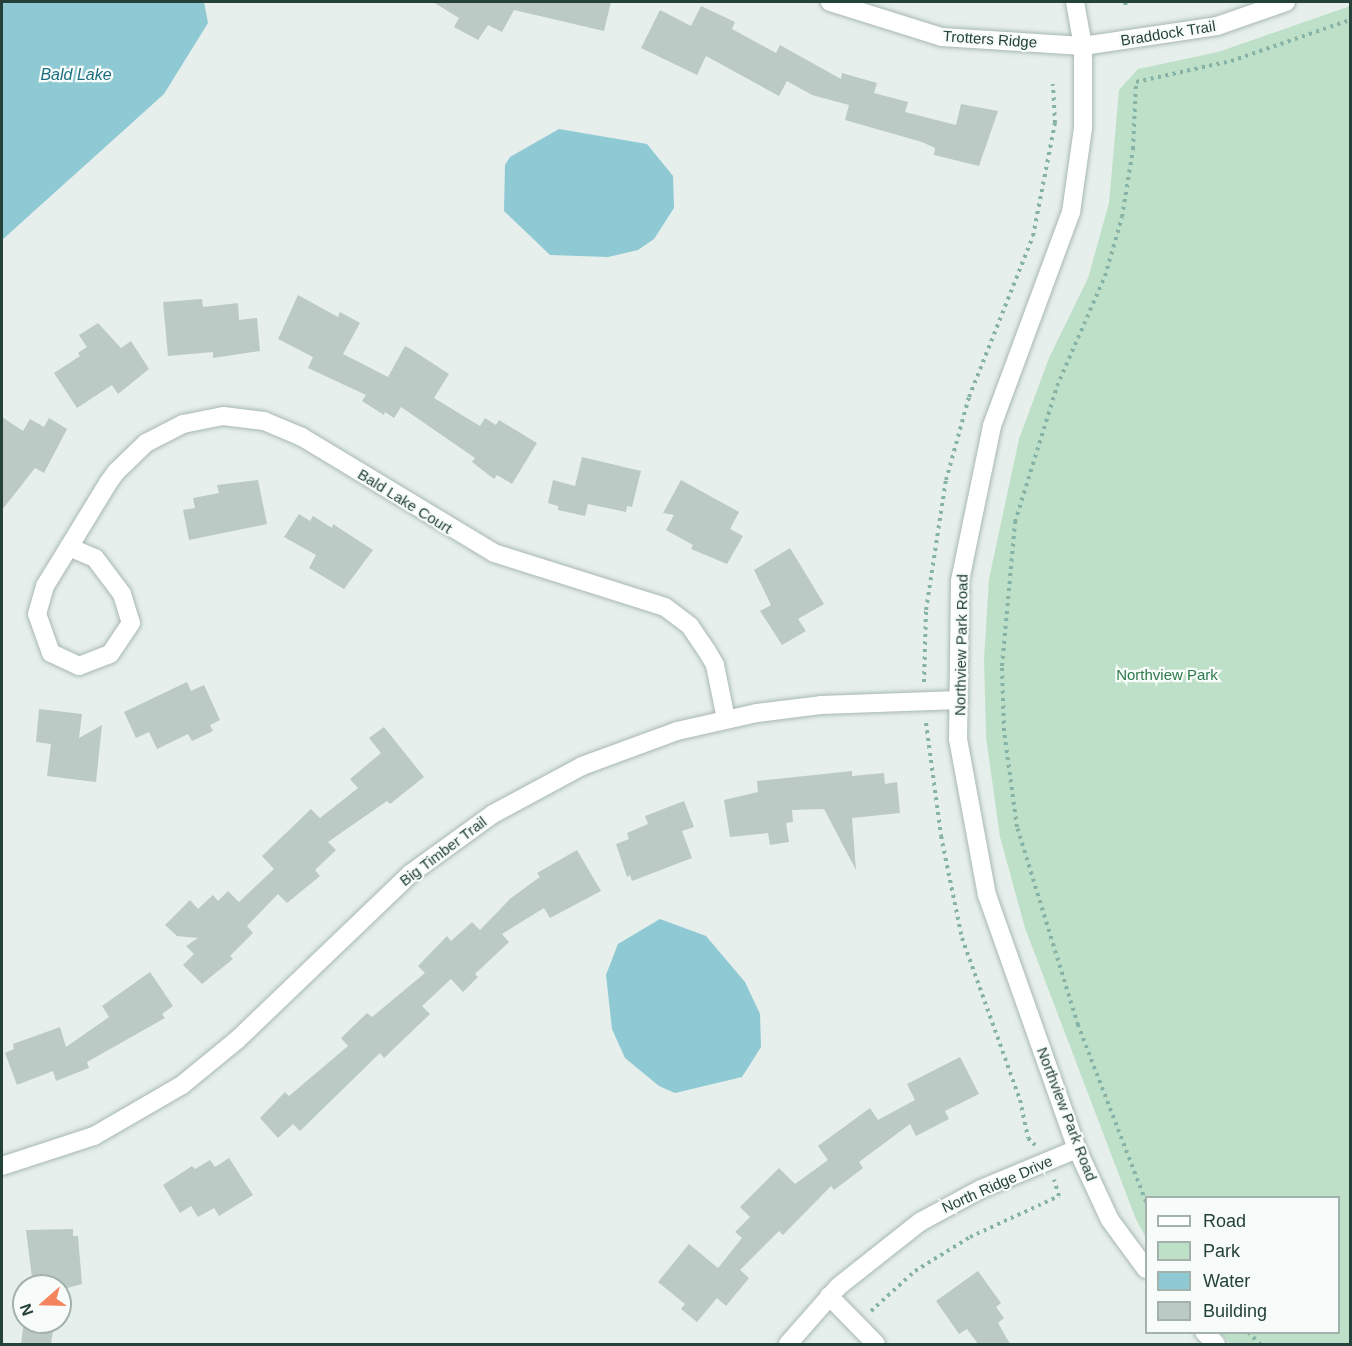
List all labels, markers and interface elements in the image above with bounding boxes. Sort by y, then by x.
street label: Braddock Trail [1119,17,1217,49]
street label: Trotters Ridge [942,27,1038,51]
water label: Bald Lake [40,65,112,85]
street label: Bald Lake Court [355,465,455,537]
street label: Northview Park Road [951,574,971,716]
park label: Northview Park [1116,666,1218,684]
street label: Big Timber Trail [396,812,490,890]
street label: Northview Park Road [1033,1045,1101,1183]
street label: North Ridge Drive [939,1152,1055,1216]
legend [1145,1196,1340,1334]
text: Road [1203,1211,1246,1231]
text: Park [1203,1241,1240,1261]
text: Water [1203,1271,1250,1291]
north arrow [12,1274,72,1334]
text: N [17,1301,36,1318]
text: Building [1203,1301,1267,1321]

